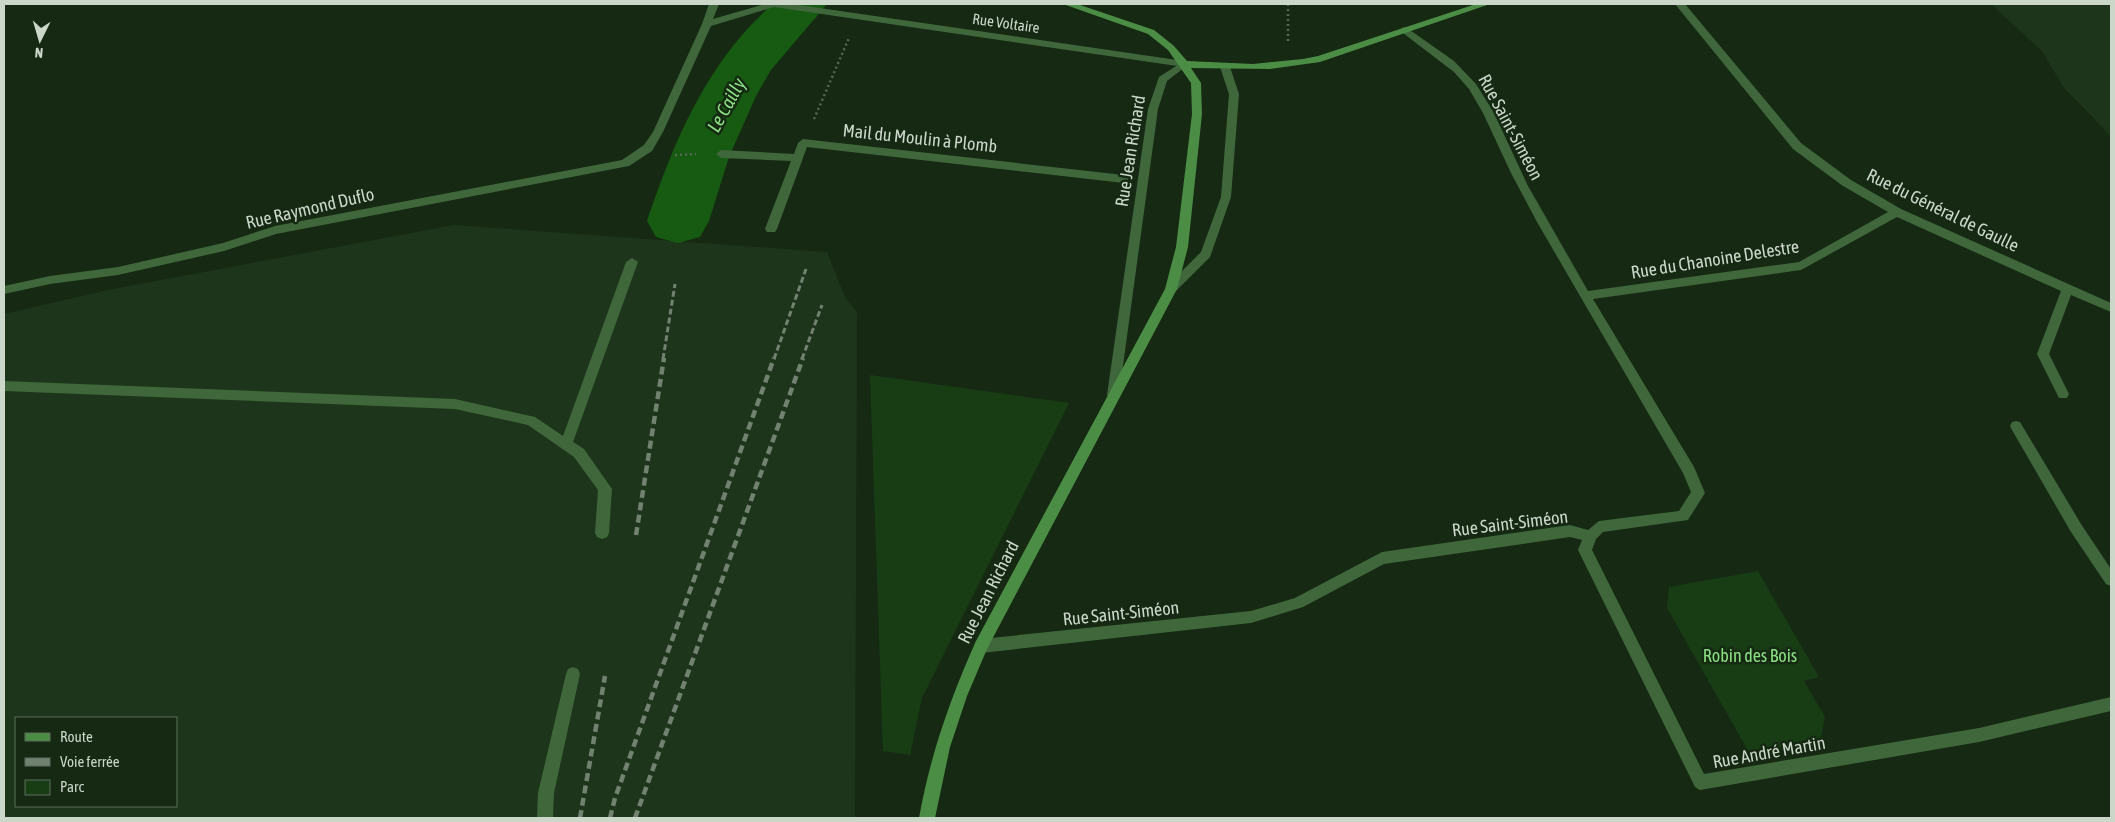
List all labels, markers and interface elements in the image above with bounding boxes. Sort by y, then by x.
street label: Rue Voltaire [971,10,1041,36]
north arrow [15,15,65,65]
text: N [34,45,44,61]
street label: Rue Saint-Siméon [1474,71,1548,183]
water label: Le Cailly [702,74,750,136]
street label: Rue Jean Richard [1111,94,1149,208]
street label: Mail du Moulin à Plomb [842,119,998,157]
street label: Rue du Général de Gaulle [1864,164,2022,256]
street label: Rue Raymond Duflo [244,183,376,233]
street label: Rue du Chanoine Delestre [1629,235,1801,283]
street label: Rue Saint-Siméon [1451,505,1569,541]
street label: Rue Jean Richard [953,537,1023,647]
street label: Rue Saint-Siméon [1062,596,1180,630]
park label: Robin des Bois [1703,645,1797,666]
legend [15,717,178,807]
text: Route [60,728,93,745]
street label: Rue André Martin [1711,732,1827,772]
text: Voie ferrée [60,753,120,770]
text: Parc [60,778,84,795]

